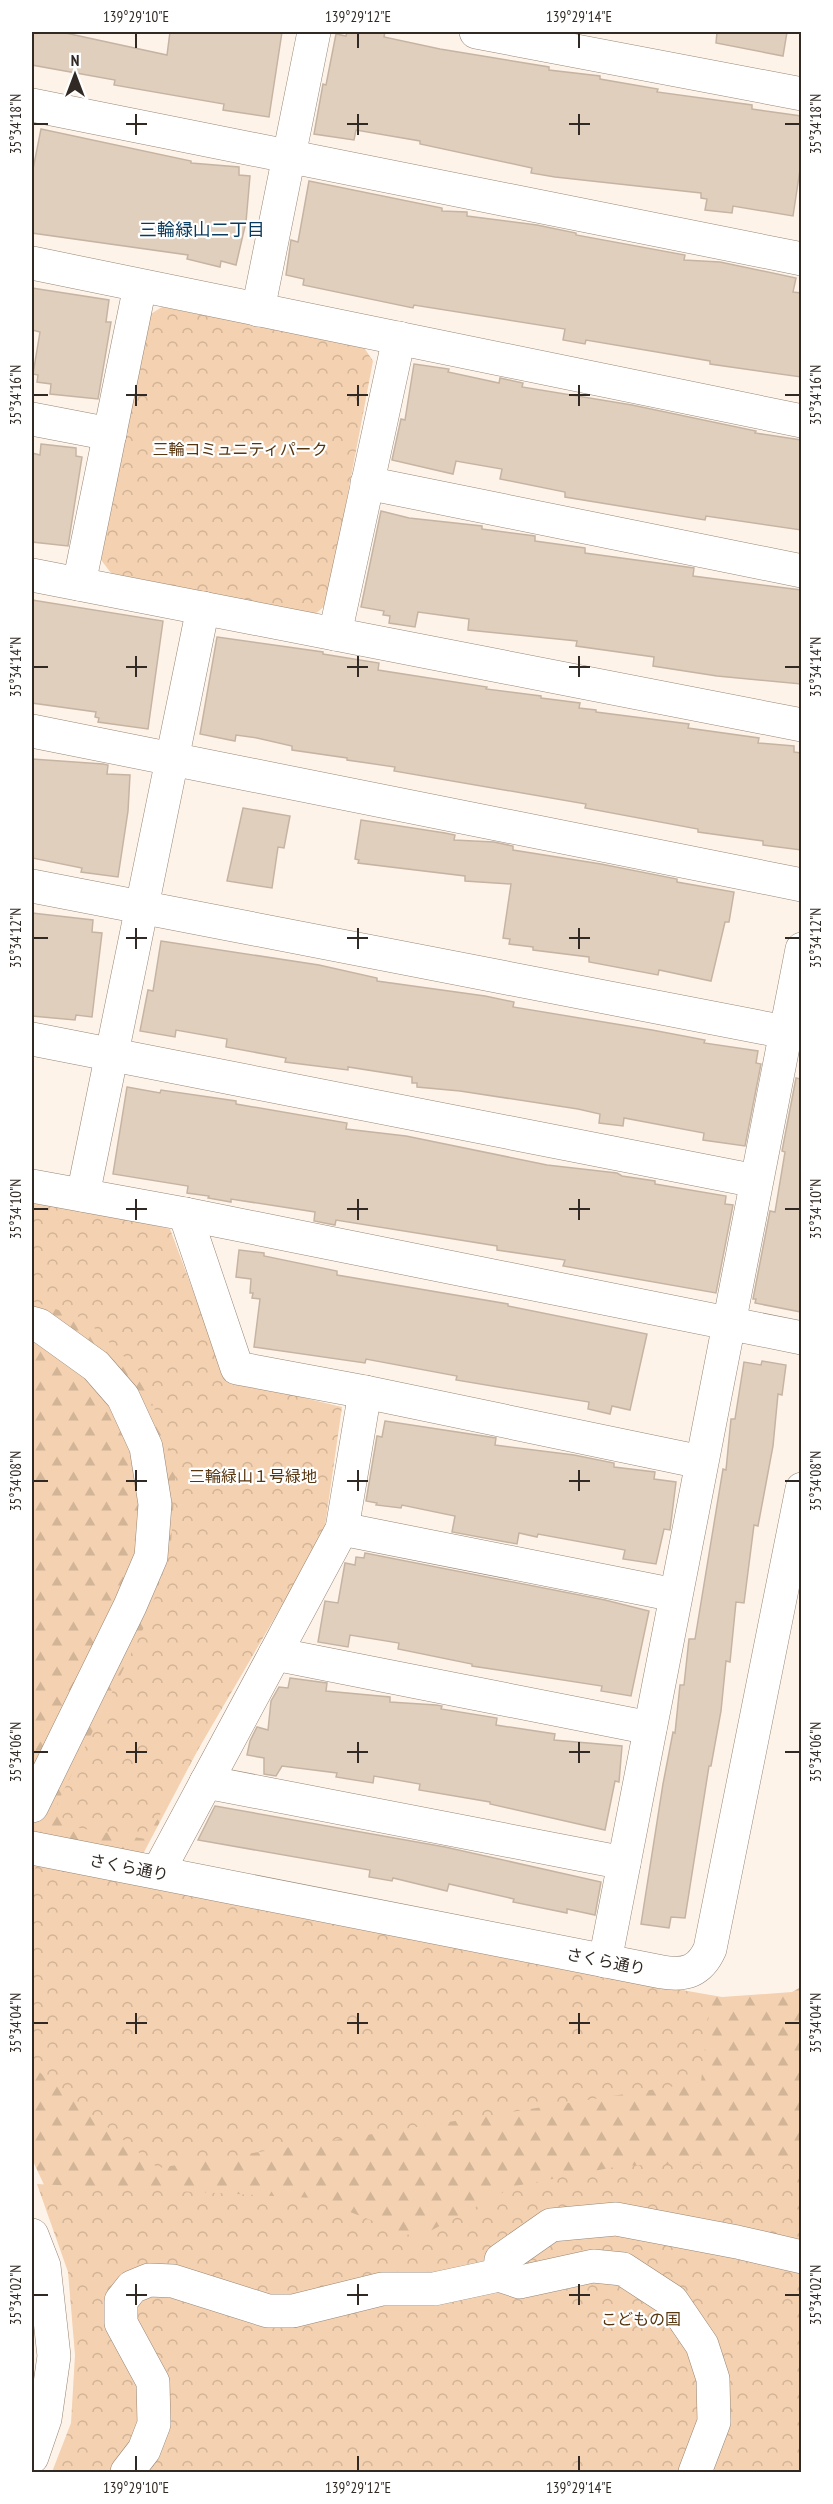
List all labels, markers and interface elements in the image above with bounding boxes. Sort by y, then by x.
text: 139°29'10"E [103,7,169,26]
text: 139°29'12"E [325,7,391,26]
text: 139°29'14"E [546,7,612,26]
north arrow [45,45,105,105]
text: N [71,50,79,70]
text: 35°34'18"N [6,94,25,154]
text: 35°34'18"N [806,94,825,154]
district label: 三輪緑山二丁目 [139,218,265,241]
text: 35°34'16"N [6,365,25,425]
text: 35°34'16"N [806,365,825,425]
park label: 三輪コミュニティパーク [152,439,328,459]
text: 35°34'14"N [6,637,25,697]
text: 35°34'14"N [806,637,825,697]
text: 35°34'12"N [6,908,25,968]
text: 35°34'12"N [806,908,825,968]
text: 35°34'10"N [6,1179,25,1239]
text: 35°34'10"N [806,1179,825,1239]
text: 35°34'08"N [6,1451,25,1511]
text: 35°34'08"N [806,1451,825,1511]
park label: 三輪緑山１号緑地 [189,1466,317,1486]
text: 35°34'06"N [6,1722,25,1782]
text: 35°34'06"N [806,1722,825,1782]
street label: さくら通り [88,1850,170,1884]
street label: さくら通り [565,1944,647,1978]
text: 35°34'04"N [6,1993,25,2053]
text: 35°34'04"N [806,1993,825,2053]
text: 35°34'02"N [6,2265,25,2325]
text: 35°34'02"N [806,2265,825,2325]
park label: こどもの国 [601,2309,681,2329]
text: 139°29'10"E [103,2478,169,2497]
text: 139°29'12"E [325,2478,391,2497]
text: 139°29'14"E [546,2478,612,2497]

